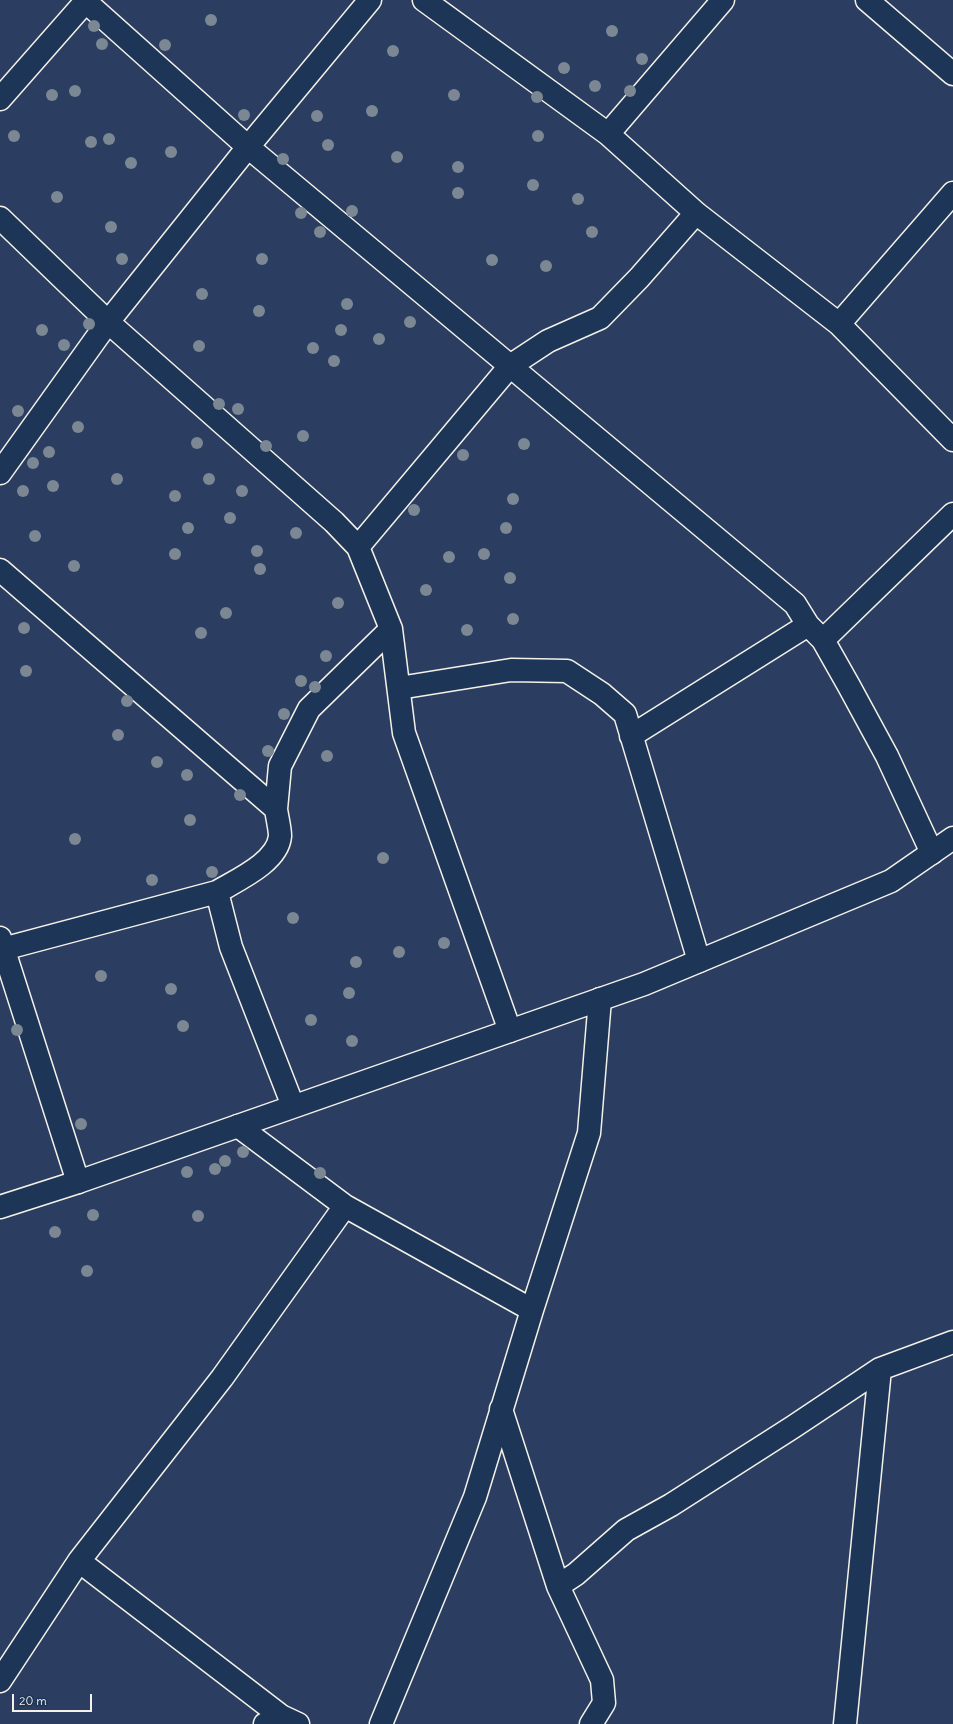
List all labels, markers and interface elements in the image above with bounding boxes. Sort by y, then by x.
scale bar [14,1686,94,1712]
text: 20 m [19,1693,47,1708]

